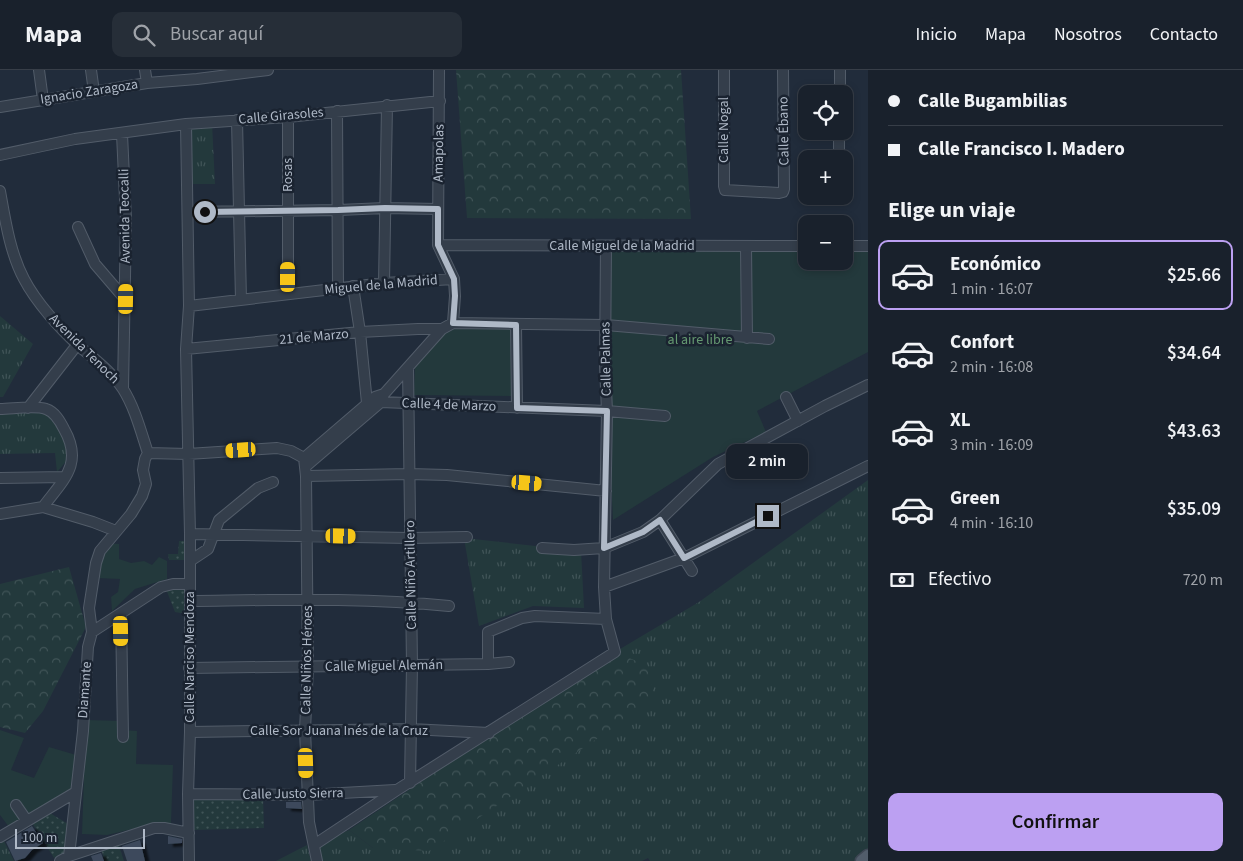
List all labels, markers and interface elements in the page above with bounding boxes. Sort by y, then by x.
search box [112,12,462,57]
text: Mapa [25,17,82,52]
icon: search [130,21,158,49]
text: Buscar aquí [170,21,263,48]
text: Inicio [916,22,957,47]
text: Mapa [985,22,1026,47]
text: Nosotros [1054,22,1122,47]
text: Contacto [1150,22,1218,47]
street label: Ignacio Zaragoza [39,74,139,110]
map controls [798,85,853,270]
button: locate [798,85,853,140]
text: Calle Bugambilias [918,88,1067,115]
street label: Calle Ébano [773,96,795,166]
street label: Calle Nogal [714,97,734,163]
street label: Calle Girasoles [238,102,325,130]
street label: Amapolas [428,124,450,182]
text: Calle Francisco I. Madero [918,136,1125,163]
button: + [798,150,853,205]
street label: Rosas [278,158,298,192]
street label: Avenida Teocalli [114,169,136,263]
text: Elige un viaje [888,194,1016,226]
route start [194,201,216,223]
button: − [798,215,853,270]
street label: Calle Miguel de la Madrid [549,236,695,256]
text: Económico [950,251,1041,278]
icon: car [890,253,935,298]
car [280,262,295,292]
text: $25.66 [1167,262,1221,289]
street label: Miguel de la Madrid [324,270,438,300]
text: 1 min · 16:07 [950,278,1033,300]
car [118,284,133,314]
street label: Avenida Tenoch [44,309,124,389]
street label: Calle Palmas [595,321,617,396]
street label: 21 de Marzo [278,324,350,350]
text: Confort [950,329,1014,356]
park label: al aire libre [668,330,732,350]
icon: car [890,331,935,376]
text: $34.64 [1167,340,1221,367]
text: 2 min · 16:08 [950,356,1033,378]
street label: Calle 4 de Marzo [401,393,497,417]
text: XL [950,407,971,434]
icon: car [890,409,935,454]
text: $43.63 [1167,418,1221,445]
text: 3 min · 16:09 [950,434,1033,456]
car [225,441,256,459]
callout: 2 min [727,444,809,478]
text: 2 min [748,450,786,472]
car [511,474,542,492]
text: Green [950,485,1000,512]
icon: car [890,487,935,532]
text: $35.09 [1167,496,1221,523]
route end [757,505,779,527]
text: 4 min · 16:10 [950,512,1033,534]
street label: Calle Niño Artillero [400,520,422,630]
car [325,528,356,544]
icon: cash [888,566,916,594]
text: Efectivo [928,566,991,593]
text: 720 m [1183,569,1223,591]
street label: Calle Narciso Mendoza [180,591,200,723]
street label: Calle Niños Héroes [296,605,318,715]
car [113,616,128,646]
street label: Calle Miguel Alemán [325,655,443,677]
street label: Diamante [73,661,97,719]
street label: Calle Sor Juana Inés de la Cruz [250,721,428,741]
car [297,748,314,778]
street label: Calle Justo Sierra [242,783,344,805]
button: Confirmar [888,793,1223,851]
scale bar [15,826,145,849]
text: 100 m [22,828,57,848]

